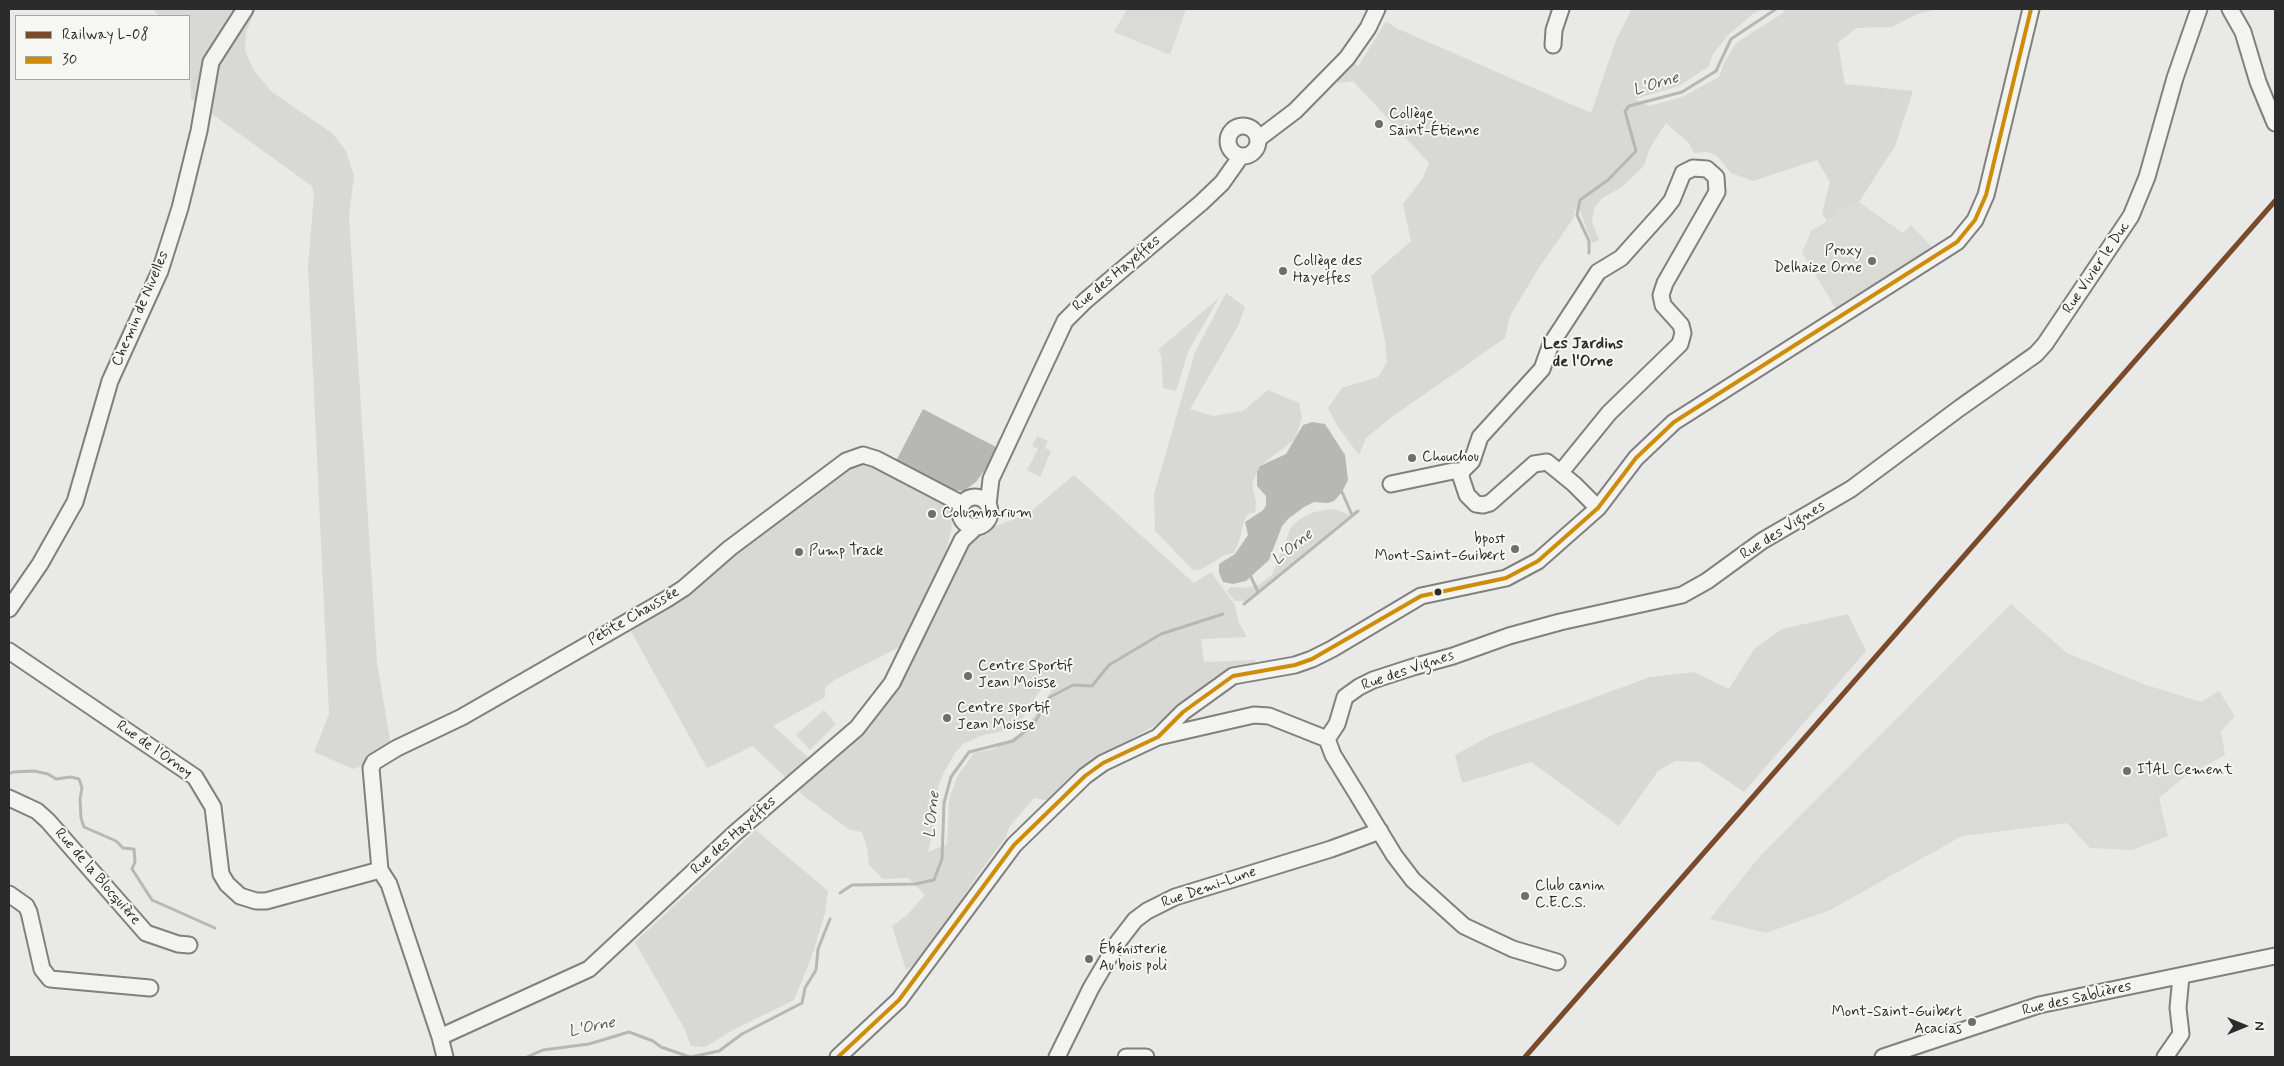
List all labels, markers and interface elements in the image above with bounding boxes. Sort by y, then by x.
legend [15,15,190,80]
text: Railway L-08 [62,25,149,45]
text: 30 [62,50,77,70]
water label: L'Orne [1631,69,1681,101]
place label: Collège Saint-Étienne [1389,106,1480,141]
marker: Collège Saint-Étienne [1373,118,1385,130]
street label: Rue Vivier le Duc [2059,218,2135,318]
street label: Rue des Hayeffes [1069,232,1165,316]
place label: Proxy Delhaize Orne [1774,243,1862,278]
street label: Chemin de Nivelles [109,249,173,369]
place label: Collège des Hayeffes [1293,253,1362,288]
marker: Proxy Delhaize Orne [1866,255,1878,267]
marker: Collège des Hayeffes [1277,265,1289,277]
district label: Les Jardins de l'Orne [1543,335,1623,373]
place label: Chouchou [1422,449,1479,467]
marker: Chouchou [1406,452,1418,464]
street label: Rue des Vignes [1737,498,1829,564]
place label: Columbarium [942,505,1032,523]
marker: Columbarium [926,508,938,520]
water label: L'Orne [1269,526,1317,570]
place label: bpost Mont-Saint-Guibert [1375,531,1505,566]
place label: Pump Track [809,543,883,561]
marker: bpost Mont-Saint-Guibert [1509,543,1521,555]
marker: Pump Track [793,546,805,558]
street label: Petite Chaussée [585,584,683,650]
unlabelled marker [1433,587,1443,597]
street label: Rue des Vignes [1359,647,1457,695]
place label: Centre Sportif Jean Moisse [978,658,1073,693]
marker: Centre Sportif Jean Moisse [962,670,974,682]
place label: Centre sportif Jean Moisse [957,700,1050,735]
marker: Centre sportif Jean Moisse [941,712,953,724]
street label: Rue de l'Ornoy [113,717,195,783]
place label: ITAL Cement [2137,762,2233,780]
marker: ITAL Cement [2121,765,2133,777]
water label: L'Orne [921,791,945,839]
street label: Rue des Hayeffes [687,793,781,879]
street label: Rue de la Blocquière [50,825,144,929]
street label: Rue Demi-Lune [1159,863,1259,913]
place label: Club canin C.E.C.S. [1535,878,1606,913]
marker: Club canin C.E.C.S. [1519,890,1531,902]
place label: Ébénisterie Au bois poli [1099,941,1167,976]
marker: Ébénisterie Au bois poli [1083,953,1095,965]
street label: Rue des Sablières [2021,978,2133,1020]
north arrow [2219,1001,2269,1051]
place label: Mont-Saint-Guibert Acacias [1832,1004,1962,1039]
water label: L'Orne [567,1014,617,1042]
marker: Mont-Saint-Guibert Acacias [1966,1016,1978,1028]
text: N [2250,1021,2268,1031]

